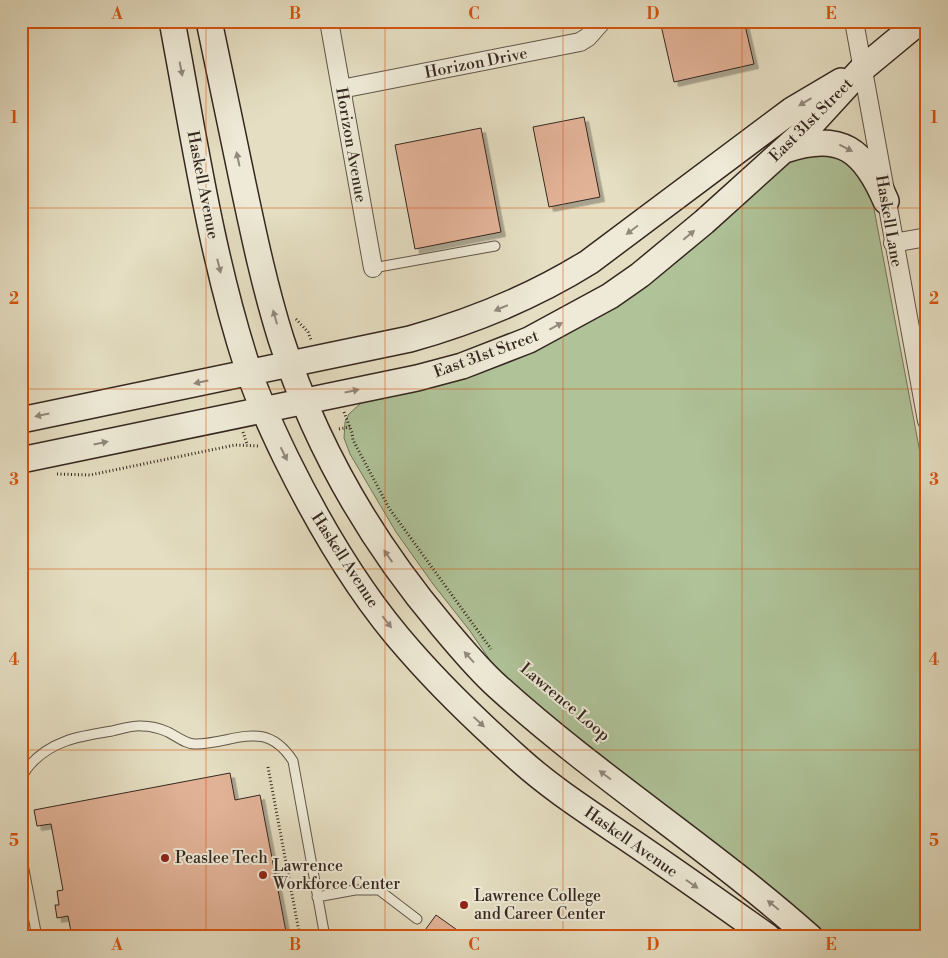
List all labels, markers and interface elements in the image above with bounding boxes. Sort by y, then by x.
text: A [110,4,123,24]
text: B [289,4,301,24]
text: C [468,4,480,24]
text: D [647,4,660,24]
text: E [825,4,837,24]
street label: Horizon Drive [423,43,529,83]
one-way arrow [178,62,186,78]
street label: East 31st Street [765,74,857,166]
street label: Horizon Avenue [331,86,371,204]
one-way arrow [798,98,812,107]
text: 1 [10,108,18,128]
text: 1 [930,108,938,128]
street label: Haskell Avenue [183,129,223,241]
one-way arrow [839,144,854,153]
one-way arrow [234,152,242,167]
street label: Haskell Lane [871,173,907,269]
one-way arrow [625,225,639,235]
one-way arrow [682,229,695,240]
one-way arrow [216,259,224,274]
text: 2 [9,289,19,309]
text: 2 [929,289,939,309]
one-way arrow [494,305,508,313]
one-way arrow [271,310,279,325]
one-way arrow [549,322,562,331]
street label: East 31st Street [431,326,541,382]
one-way arrow [194,378,209,386]
one-way arrow [344,387,360,395]
one-way arrow [35,411,50,419]
one-way arrow [93,439,109,447]
one-way arrow [280,447,288,461]
text: 3 [9,470,19,490]
text: 3 [929,470,939,490]
street label: Haskell Avenue [307,509,383,611]
one-way arrow [383,549,393,562]
one-way arrow [382,615,392,629]
text: 4 [9,650,20,670]
text: 4 [929,650,940,670]
one-way arrow [463,652,475,664]
street label: Lawrence Loop [516,659,614,745]
one-way arrow [473,716,485,728]
one-way arrow [598,770,612,780]
street label: Haskell Avenue [580,802,682,882]
text: 5 [9,831,19,851]
text: 5 [929,831,939,851]
place label: Peaslee Tech [175,848,268,868]
marker: Peaslee Tech [159,852,171,864]
place label: Lawrence Workforce Center [272,856,400,894]
marker: Lawrence Workforce Center [257,869,269,881]
one-way arrow [685,879,698,889]
place label: Lawrence College and Career Center [474,886,605,924]
marker: Lawrence College and Career Center [458,899,470,911]
one-way arrow [767,899,780,910]
text: A [110,935,123,955]
text: B [289,935,301,955]
text: C [468,935,480,955]
text: D [647,935,660,955]
text: E [825,935,837,955]

